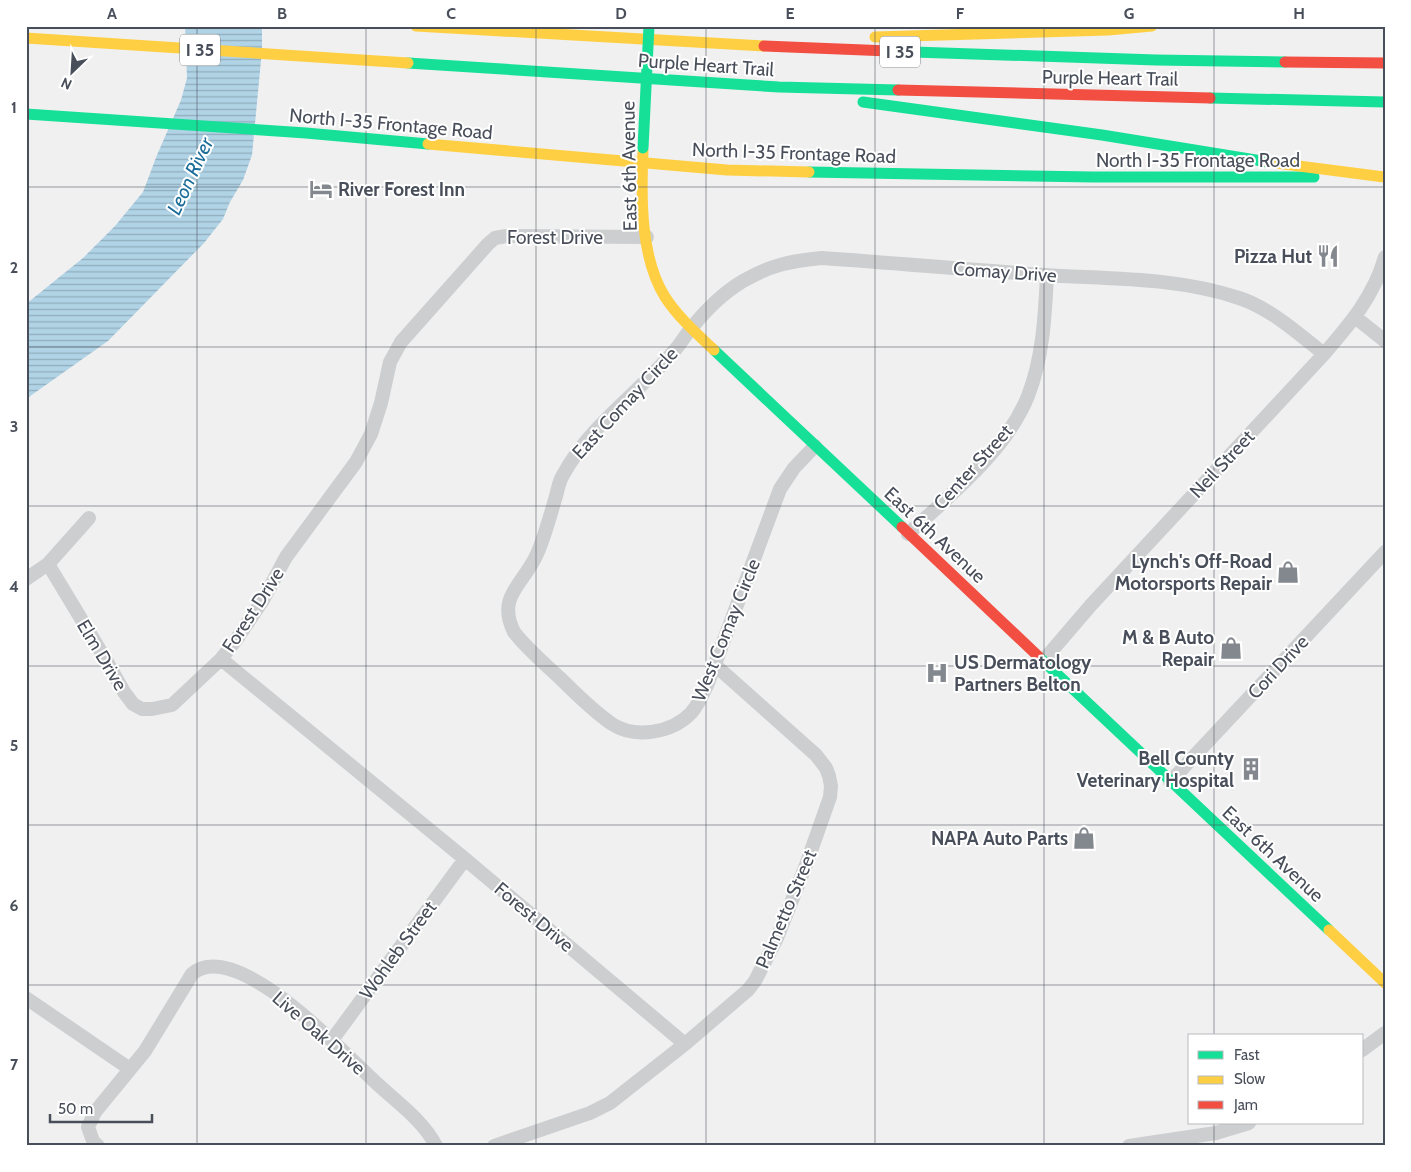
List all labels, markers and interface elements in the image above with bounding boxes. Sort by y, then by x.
text: A [107,4,117,23]
text: B [277,4,287,23]
text: C [446,4,456,23]
text: D [615,4,627,23]
text: E [785,4,795,23]
text: F [956,4,965,23]
text: G [1124,4,1134,23]
text: H [1293,4,1305,23]
road number: I 35 [180,34,220,66]
road number: I 35 [880,36,920,68]
north arrow [48,48,98,98]
street label: Purple Heart Trail [637,49,775,81]
street label: Purple Heart Trail [1042,65,1179,91]
text: N [58,74,75,94]
text: 1 [11,98,17,117]
street label: East 6th Avenue [616,100,642,231]
street label: North I-35 Frontage Road [288,104,494,144]
water label: Leon River [162,133,219,218]
street label: North I-35 Frontage Road [692,138,896,168]
street label: North I-35 Frontage Road [1096,149,1300,172]
hotel icon: River Forest Inn [308,176,334,202]
place label: River Forest Inn [338,178,465,201]
street label: Forest Drive [507,226,603,249]
restaurant icon: Pizza Hut [1315,243,1341,269]
place label: Pizza Hut [1234,245,1312,268]
street label: Comay Drive [952,257,1058,287]
text: 2 [10,258,18,277]
street label: East Comay Circle [567,342,683,464]
text: 3 [10,417,18,436]
street label: Center Street [929,419,1018,514]
street label: Neil Street [1185,425,1260,503]
street label: East 6th Avenue [880,482,991,588]
place label: Lynch's Off-Road Motorsports Repair [1115,550,1273,595]
street label: West Comay Circle [687,555,765,705]
shop icon: Lynch's Off-Road Motorsports Repair [1275,559,1301,585]
street label: Forest Drive [217,563,289,657]
text: 4 [9,577,19,596]
street label: Elm Drive [72,615,132,695]
place label: M & B Auto Repair [1122,626,1215,671]
street label: Cori Drive [1243,630,1313,704]
shop icon: M & B Auto Repair [1218,635,1244,661]
place label: US Dermatology Partners Belton [954,651,1092,696]
hospital icon: US Dermatology Partners Belton [924,660,950,686]
text: 5 [10,736,18,755]
place label: Bell County Veterinary Hospital [1077,747,1235,792]
building icon: Bell County Veterinary Hospital [1238,756,1264,782]
street label: East 6th Avenue [1218,801,1329,907]
shop icon: NAPA Auto Parts [1071,825,1097,851]
place label: NAPA Auto Parts [931,827,1068,850]
street label: Palmetto Street [751,846,822,972]
street label: Forest Drive [490,877,578,957]
text: 6 [10,896,19,915]
street label: Wohleb Street [355,896,442,1004]
street label: Live Oak Drive [268,986,370,1080]
legend [1188,1034,1364,1124]
text: Fast [1234,1046,1259,1064]
text: 7 [10,1055,19,1074]
text: Slow [1234,1070,1265,1088]
scale bar [50,1092,152,1124]
text: Jam [1233,1096,1258,1114]
text: 50 m [58,1100,93,1118]

